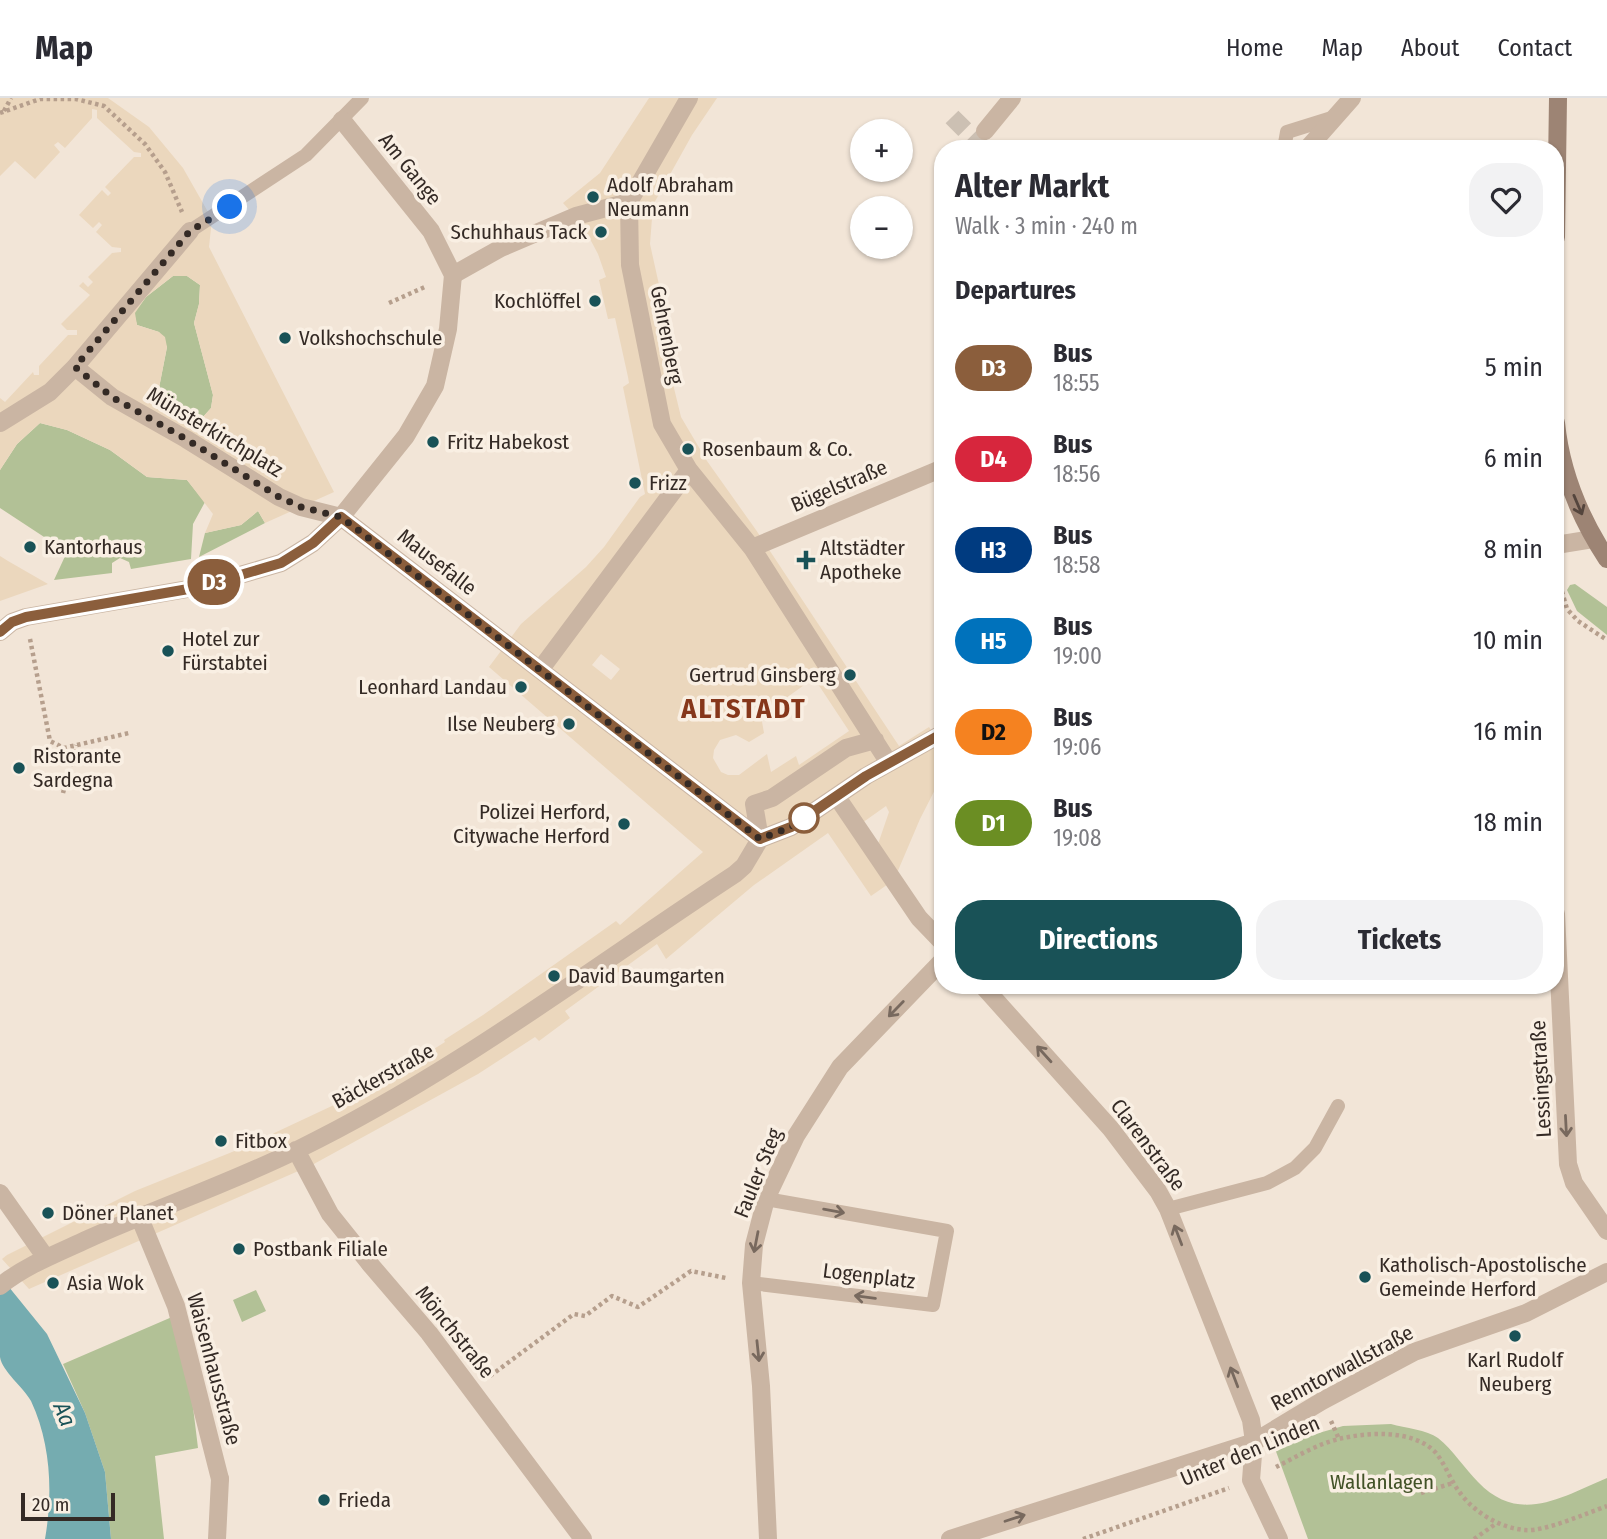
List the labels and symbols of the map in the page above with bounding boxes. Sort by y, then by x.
street label: Am Gange [373,128,447,210]
place label: Adolf Abraham Neumann [607,172,734,222]
your location [212,189,247,224]
marker: Adolf Abraham Neumann [585,189,601,205]
place label: Schuhhaus Tack [451,219,587,245]
marker: Schuhhaus Tack [593,224,609,240]
street label: Gehrenberg [645,283,689,387]
place label: Kochlöffel [494,288,581,314]
marker: Kochlöffel [587,293,603,309]
place label: Volkshochschule [299,325,442,351]
marker: Volkshochschule [277,330,293,346]
street label: Münsterkirchplatz [142,381,288,483]
place label: Fritz Habekost [447,429,569,455]
marker: Fritz Habekost [425,434,441,450]
place label: Rosenbaum & Co. [702,436,852,462]
marker: Rosenbaum & Co. [680,441,696,457]
street label: Bügelstraße [787,454,891,518]
place label: Frizz [649,470,687,496]
marker: Frizz [627,475,643,491]
one-way arrow [1572,494,1585,515]
street label: Mausefalle [392,523,482,601]
place label: Kantorhaus [44,534,143,560]
place label: Altstädter Apotheke [820,535,906,585]
marker: Kantorhaus [22,539,38,555]
marker: Altstädter Apotheke [798,552,814,568]
line badge: D3 [182,559,246,605]
place label: Hotel zur Fürstabtei [182,626,268,676]
marker: Hotel zur Fürstabtei [160,643,176,659]
place label: Gertrud Ginsberg [689,662,836,688]
marker: Gertrud Ginsberg [842,667,858,683]
place label: Leonhard Landau [358,674,507,700]
marker: Leonhard Landau [513,679,529,695]
district label: ALTSTADT [680,692,807,725]
place label: Ilse Neuberg [447,711,555,737]
marker: Ilse Neuberg [561,716,577,732]
place label: Ristorante Sardegna [33,743,121,793]
marker: Ristorante Sardegna [11,760,27,776]
place label: Polizei Herford, Citywache Herford [453,799,610,849]
unlabelled marker [789,803,819,833]
marker: Polizei Herford, Citywache Herford [616,816,632,832]
place label: David Baumgarten [568,963,725,989]
marker: David Baumgarten [546,968,562,984]
one-way arrow [887,1000,904,1017]
street label: Lessingstraße [1525,1020,1557,1138]
street label: Bäckerstraße [328,1037,438,1115]
one-way arrow [1035,1046,1052,1063]
street label: Clarenstraße [1105,1094,1191,1196]
one-way arrow [1560,1114,1573,1137]
street label: Fauler Steg [728,1124,788,1222]
place label: Fitbox [235,1128,288,1154]
marker: Fitbox [213,1133,229,1149]
place label: Döner Planet [62,1200,174,1226]
marker: Döner Planet [40,1205,56,1221]
one-way arrow [822,1205,844,1218]
one-way arrow [1171,1225,1184,1246]
one-way arrow [748,1230,762,1253]
place label: Postbank Filiale [253,1236,388,1262]
marker: Postbank Filiale [231,1241,247,1257]
place label: Katholisch-Apostolische Gemeinde Herford [1379,1252,1587,1302]
street label: Logenplatz [821,1257,917,1295]
marker: Katholisch-Apostolische Gemeinde Herford [1357,1269,1373,1285]
place label: Asia Wok [67,1270,144,1296]
marker: Asia Wok [45,1275,61,1291]
street label: Mönchstraße [410,1280,500,1384]
street label: Waisenhausstraße [181,1290,247,1448]
one-way arrow [854,1290,877,1303]
street label: Renntorwallstraße [1266,1320,1418,1416]
marker: Karl Rudolf Neuberg [1507,1328,1523,1344]
one-way arrow [751,1339,764,1362]
place label: Karl Rudolf Neuberg [1467,1347,1564,1397]
one-way arrow [1227,1366,1240,1388]
water label: Aa [47,1397,82,1430]
street label: Unter den Linden [1177,1410,1323,1492]
park label: Wallanlagen [1330,1469,1434,1495]
place label: Frieda [338,1487,391,1513]
scale bar [21,1490,116,1522]
marker: Frieda [316,1492,332,1508]
one-way arrow [1004,1511,1026,1524]

